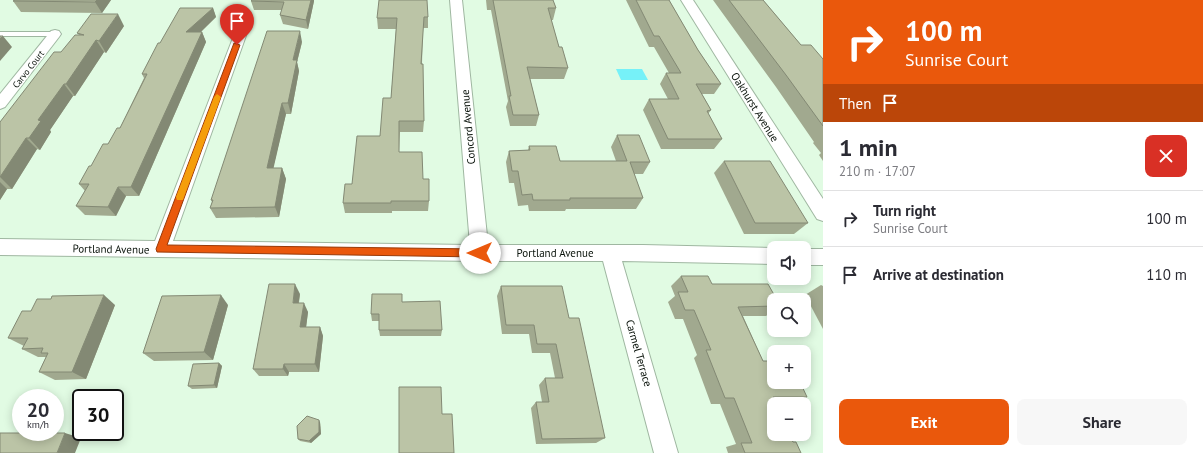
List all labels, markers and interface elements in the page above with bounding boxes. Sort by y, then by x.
pin [220,4,254,45]
icon: arrive [226,10,248,32]
text: 100 m [905,12,982,49]
icon: right [839,16,891,68]
street label: Carvo Court [10,48,46,90]
text: Sunrise Court [905,48,1008,71]
street label: Oakhurst Avenue [728,70,782,145]
street label: Concord Avenue [458,89,478,165]
icon: arrive [879,92,901,114]
text: Then [839,94,871,113]
text: 1 min [839,132,898,163]
button: close [1145,135,1187,177]
text: 210 m · 17:07 [839,163,916,180]
text: Turn right [873,201,936,220]
icon: right [839,208,861,230]
text: 100 m [1146,209,1187,228]
text: Sunrise Court [873,220,948,237]
position arrow [459,232,501,274]
street label: Portland Avenue [72,241,150,257]
map controls [767,241,811,441]
button: sound [767,241,811,285]
street label: Portland Avenue [517,246,594,260]
icon: arrive [839,264,861,286]
text: Arrive at destination [873,265,1004,284]
text: 110 m [1146,265,1187,284]
button: search [767,293,811,337]
street label: Carmel Terrace [623,318,655,389]
button: + [767,345,811,389]
speed limit sign: 30 [72,389,124,441]
text: 20 [27,397,49,423]
button: − [767,397,811,441]
button: Exit [839,399,1009,445]
button: Share [1017,399,1187,445]
text: km/h [27,418,49,431]

